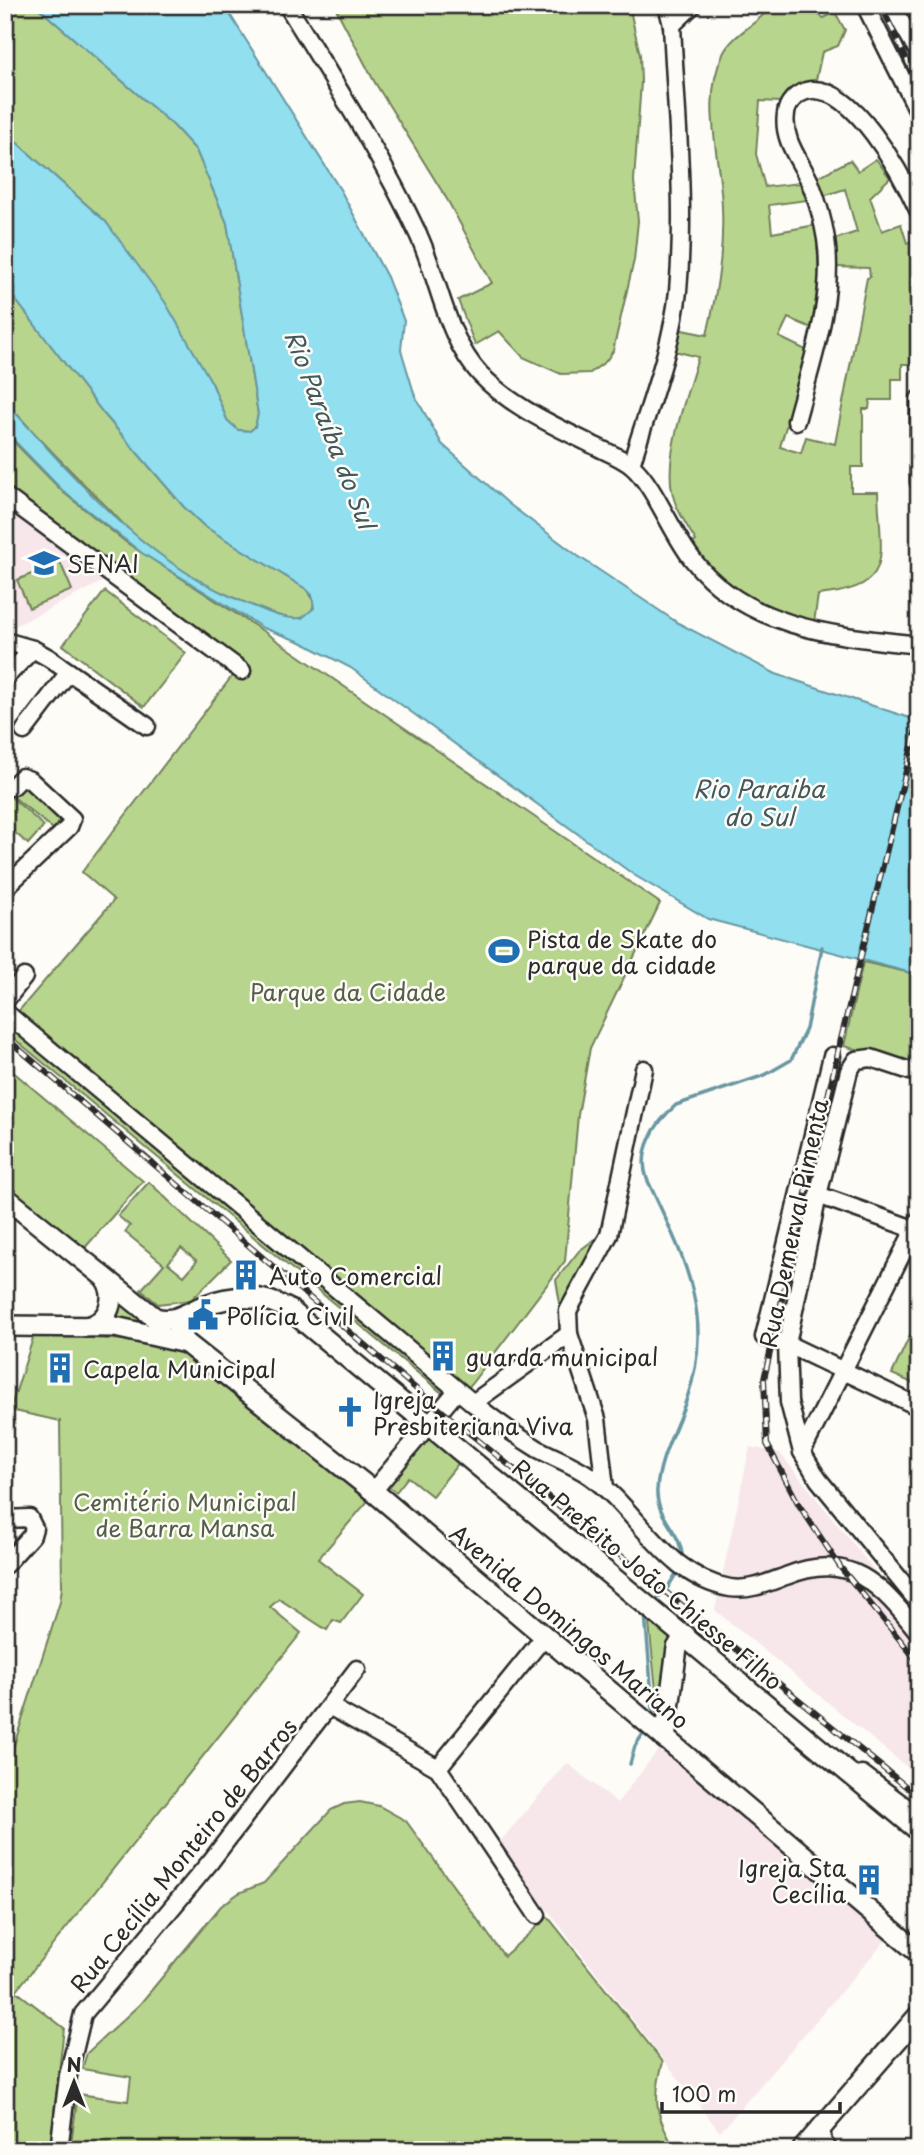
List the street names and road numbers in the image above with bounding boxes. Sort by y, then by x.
street label: Rua Demerval Pimenta [749,1095,837,1351]
street label: Rua Prefeito João Chiesse Filho [505,1450,791,1698]
street label: Avenida Domingos Mariano [443,1515,697,1737]
street label: Rua Cecília Monteiro de Barros [61,1710,305,2000]

